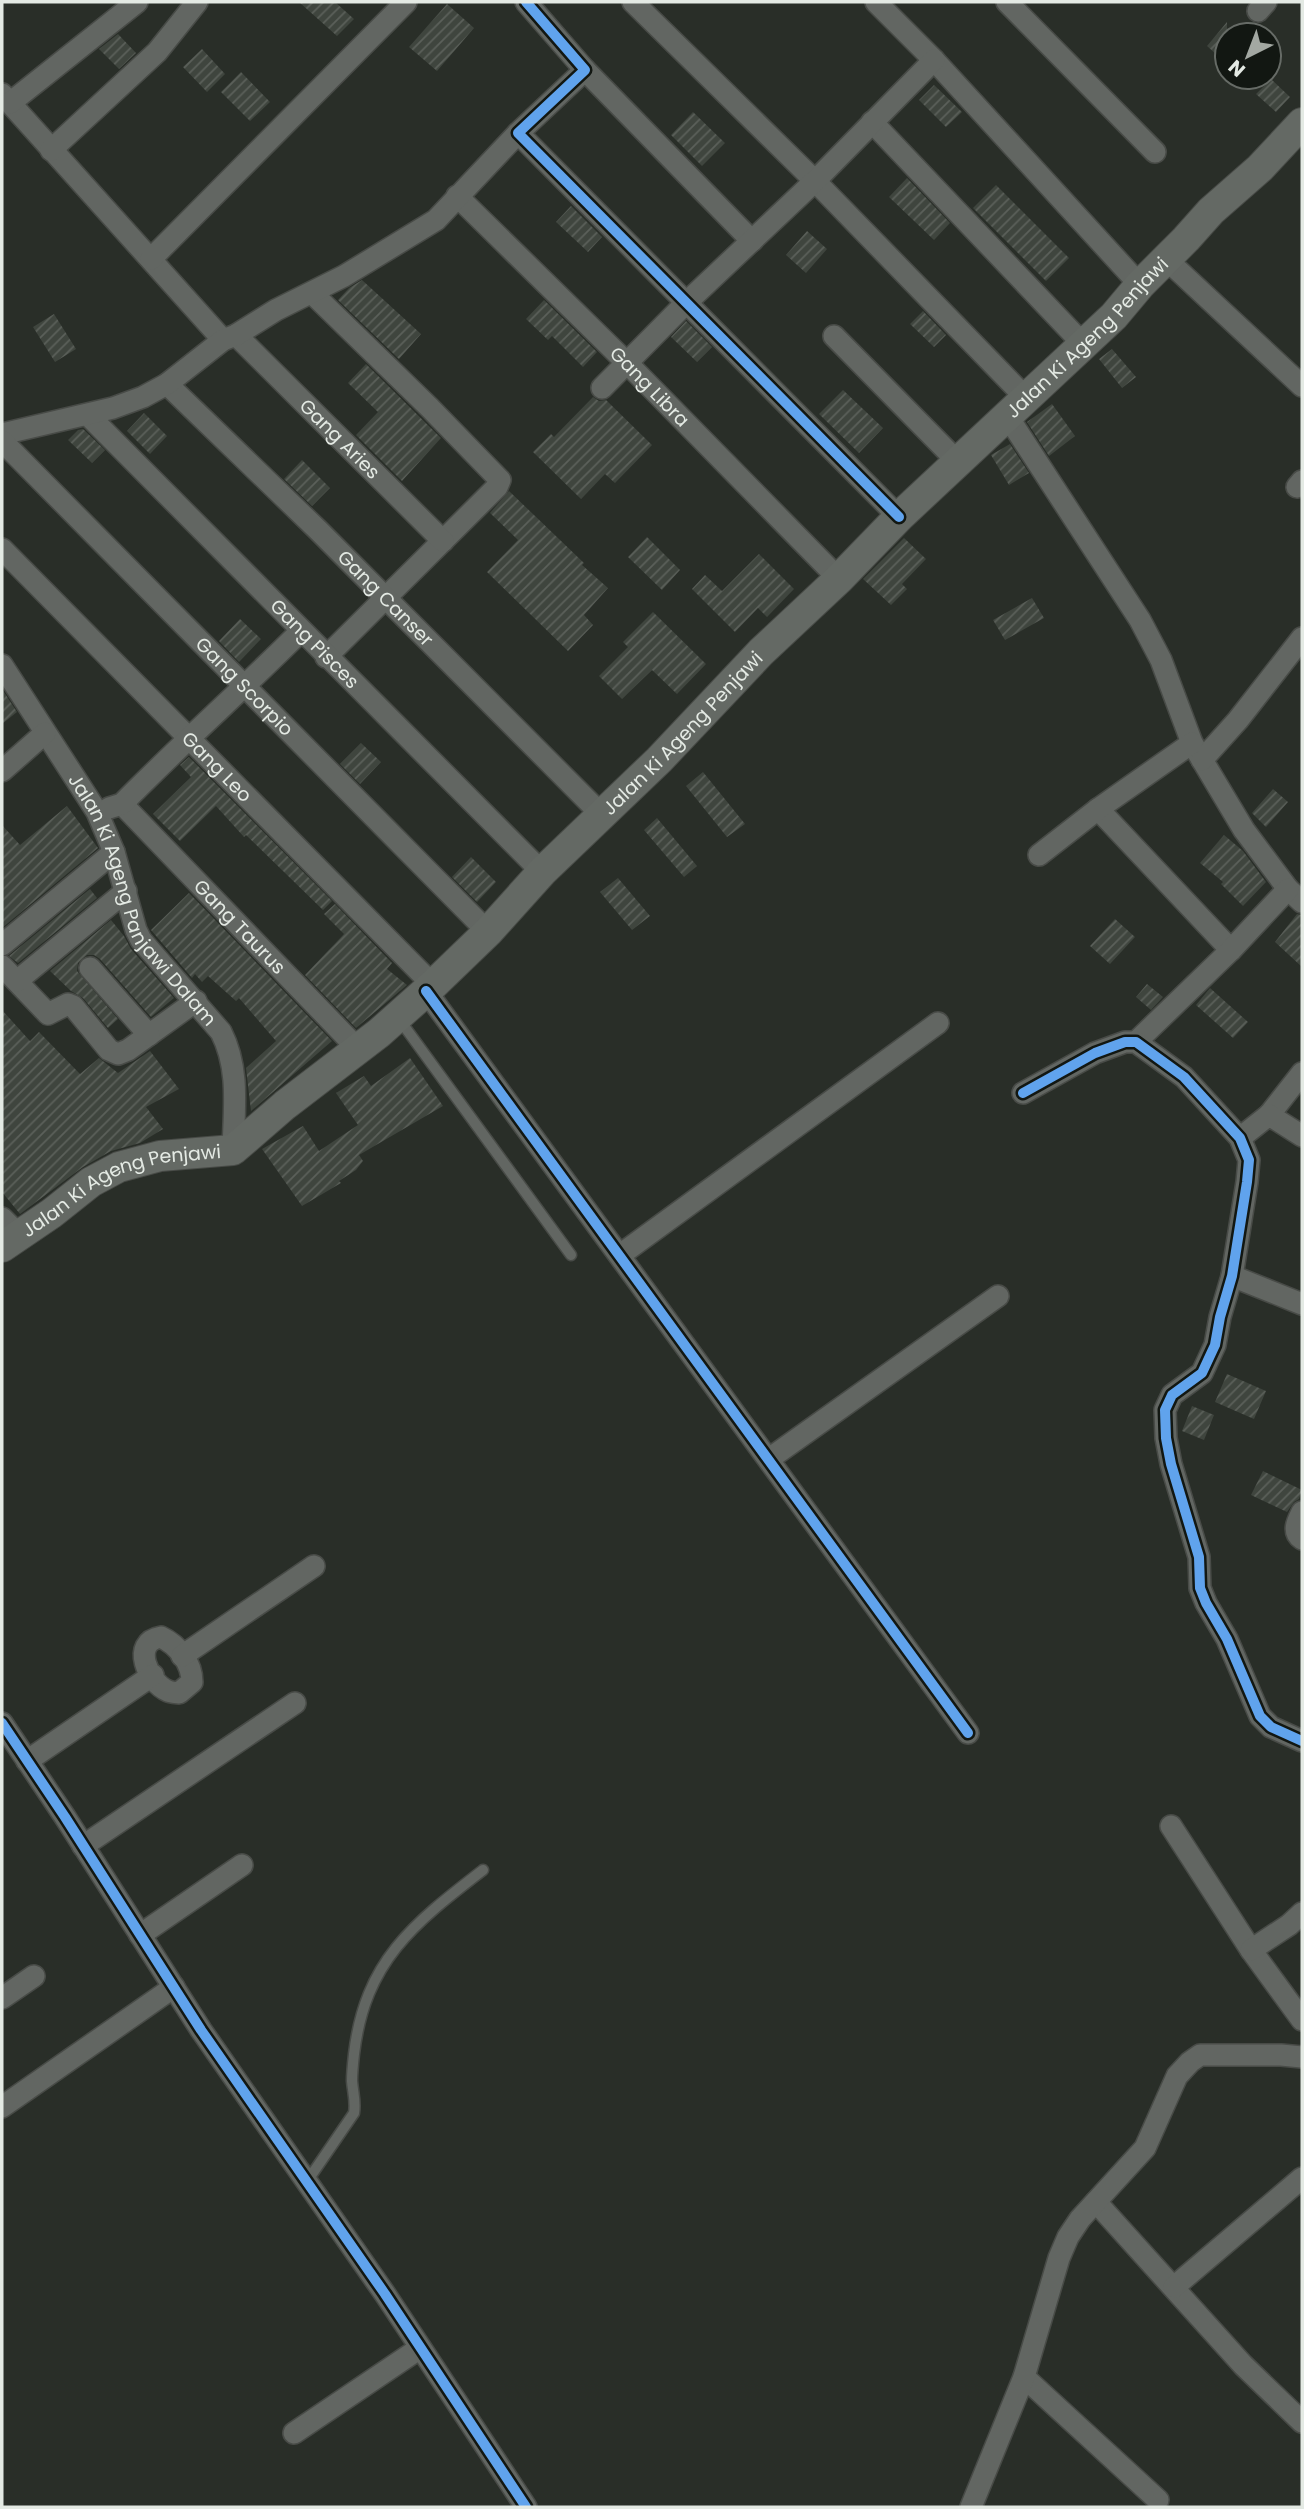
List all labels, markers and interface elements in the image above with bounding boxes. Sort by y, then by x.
north arrow [1213,21,1283,91]
text: N [1223,53,1251,83]
street label: Jalan Ki Ageng Penjawi [1000,251,1174,424]
street label: Gang Libra [604,340,696,433]
street label: Gang Aries [294,392,387,485]
street label: Gang Canser [332,544,440,652]
street label: Gang Pisces [264,593,366,694]
street label: Gang Scorpio [190,631,300,742]
street label: Jalan Ki Ageng Penjawi [596,645,769,821]
street label: Gang Leo [176,725,258,808]
street label: Jalan Ki Ageng Panjawi Dalam [62,768,223,1032]
street label: Gang Taurus [188,873,292,980]
street label: Jalan Ki Ageng Penjawi [16,1138,222,1243]

